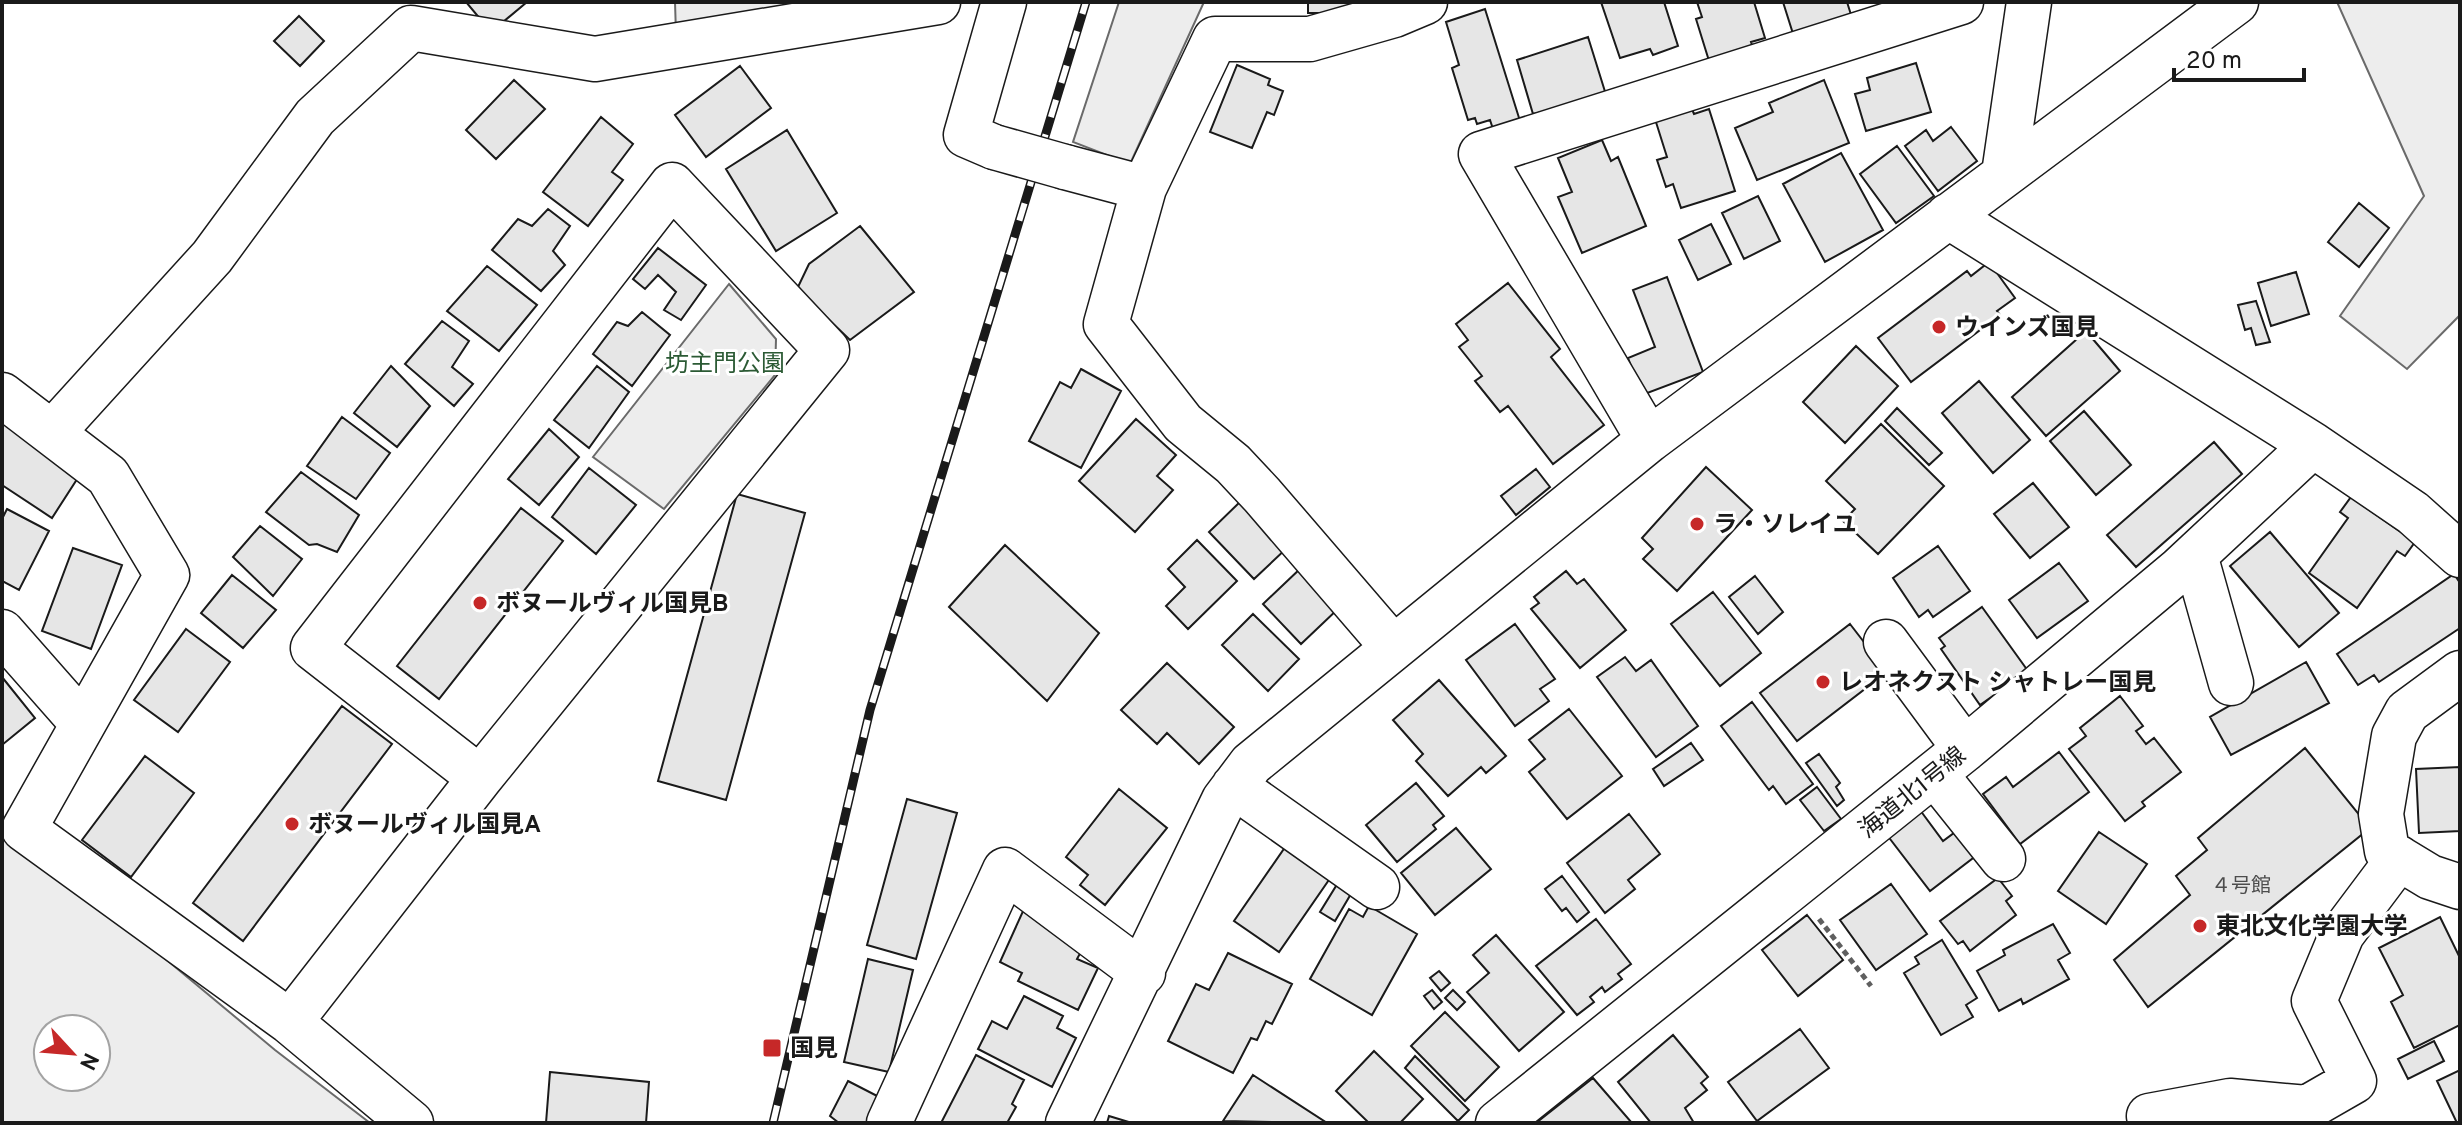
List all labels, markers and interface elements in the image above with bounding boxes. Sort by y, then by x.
scale bar [2174,32,2304,82]
text: 20 m [2186,47,2242,77]
place label: ウインズ国見 [1955,314,2099,344]
marker: ウインズ国見 [1930,318,1948,336]
park label: 坊主門公園 [665,350,785,380]
place label: ラ・ソレイユ [1713,511,1857,541]
marker: ラ・ソレイユ [1688,515,1706,533]
place label: ボヌールヴィル国見B [496,590,729,620]
marker: ボヌールヴィル国見B [471,594,489,612]
place label: レオネクスト シャトレー国見 [1839,669,2156,699]
marker: レオネクスト シャトレー国見 [1814,673,1832,691]
street label: 海道北1号線 [1854,741,1973,846]
place label: ボヌールヴィル国見A [308,811,541,841]
marker: ボヌールヴィル国見A [283,815,301,833]
house number: ４号館 [2211,874,2271,900]
place label: 東北文化学園大学 [2216,913,2408,943]
marker: 東北文化学園大学 [2191,917,2209,935]
north arrow [32,1013,112,1093]
place label: 国見 [790,1035,838,1065]
marker: 国見 [761,1037,783,1059]
text: N [72,1048,103,1074]

